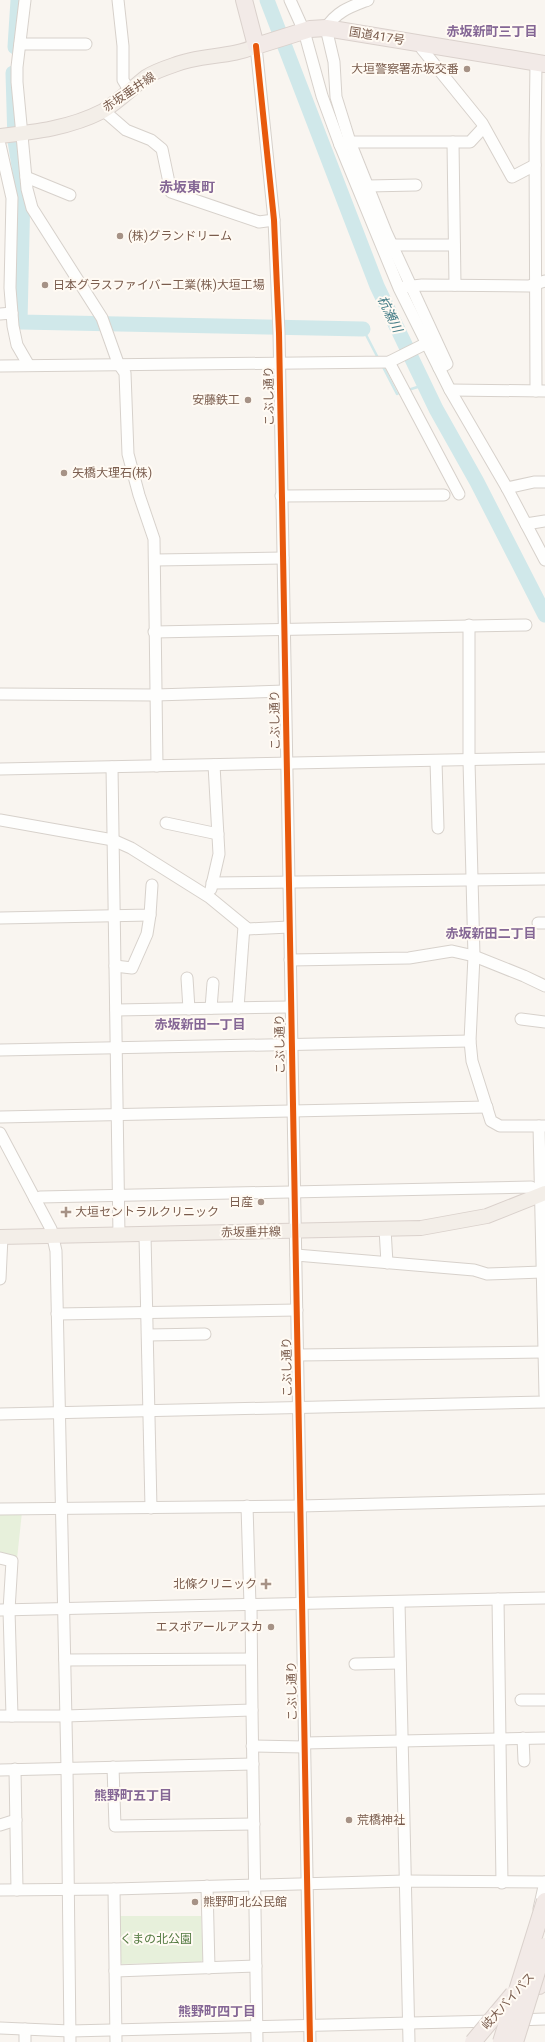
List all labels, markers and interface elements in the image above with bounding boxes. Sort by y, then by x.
district label: 赤坂新町三丁目 [446,24,538,39]
street label: 国道417号 [348,25,406,47]
place label: 大垣警察署赤坂交番 [351,62,459,76]
marker: 大垣警察署赤坂交番 [462,64,472,74]
street label: 赤坂垂井線 [100,69,158,115]
district label: 赤坂東町 [159,179,215,195]
place label: (株)グランドリーム [128,229,232,243]
marker: (株)グランドリーム [115,231,125,241]
place label: 日本グラスファイバー工業(株)大垣工場 [53,278,265,292]
marker: 日本グラスファイバー工業(株)大垣工場 [40,280,50,290]
water label: 杭瀬川 [375,293,406,337]
street label: こぶし通り [261,366,277,426]
place label: 安藤鉄工 [192,393,240,407]
marker: 安藤鉄工 [243,395,253,405]
place label: 矢橋大理石(株) [72,466,152,480]
marker: 矢橋大理石(株) [59,468,69,478]
street label: こぶし通り [267,690,283,750]
district label: 赤坂新田二丁目 [445,926,537,941]
street label: こぶし通り [272,1014,288,1074]
district label: 赤坂新田一丁目 [154,1017,246,1032]
place label: 日産 [229,1195,253,1209]
marker: 日産 [256,1197,266,1207]
place label: 大垣セントラルクリニック [75,1205,219,1219]
marker: 大垣セントラルクリニック [60,1206,72,1218]
street label: 赤坂垂井線 [221,1224,281,1240]
street label: こぶし通り [279,1337,295,1397]
place label: 北條クリニック [173,1577,257,1591]
marker: 北條クリニック [260,1578,272,1590]
place label: エスポアールアスカ [156,1620,263,1634]
marker: エスポアールアスカ [266,1622,276,1632]
street label: こぶし通り [284,1661,300,1721]
district label: 熊野町五丁目 [94,1788,172,1803]
place label: 荒橋神社 [357,1813,405,1827]
marker: 荒橋神社 [344,1815,354,1825]
place label: 熊野町北公民館 [203,1895,287,1909]
marker: 熊野町北公民館 [190,1897,200,1907]
park label: くまの北公園 [120,1932,192,1946]
street label: 岐大バイパス [479,1970,537,2032]
district label: 熊野町四丁目 [178,2004,256,2019]

